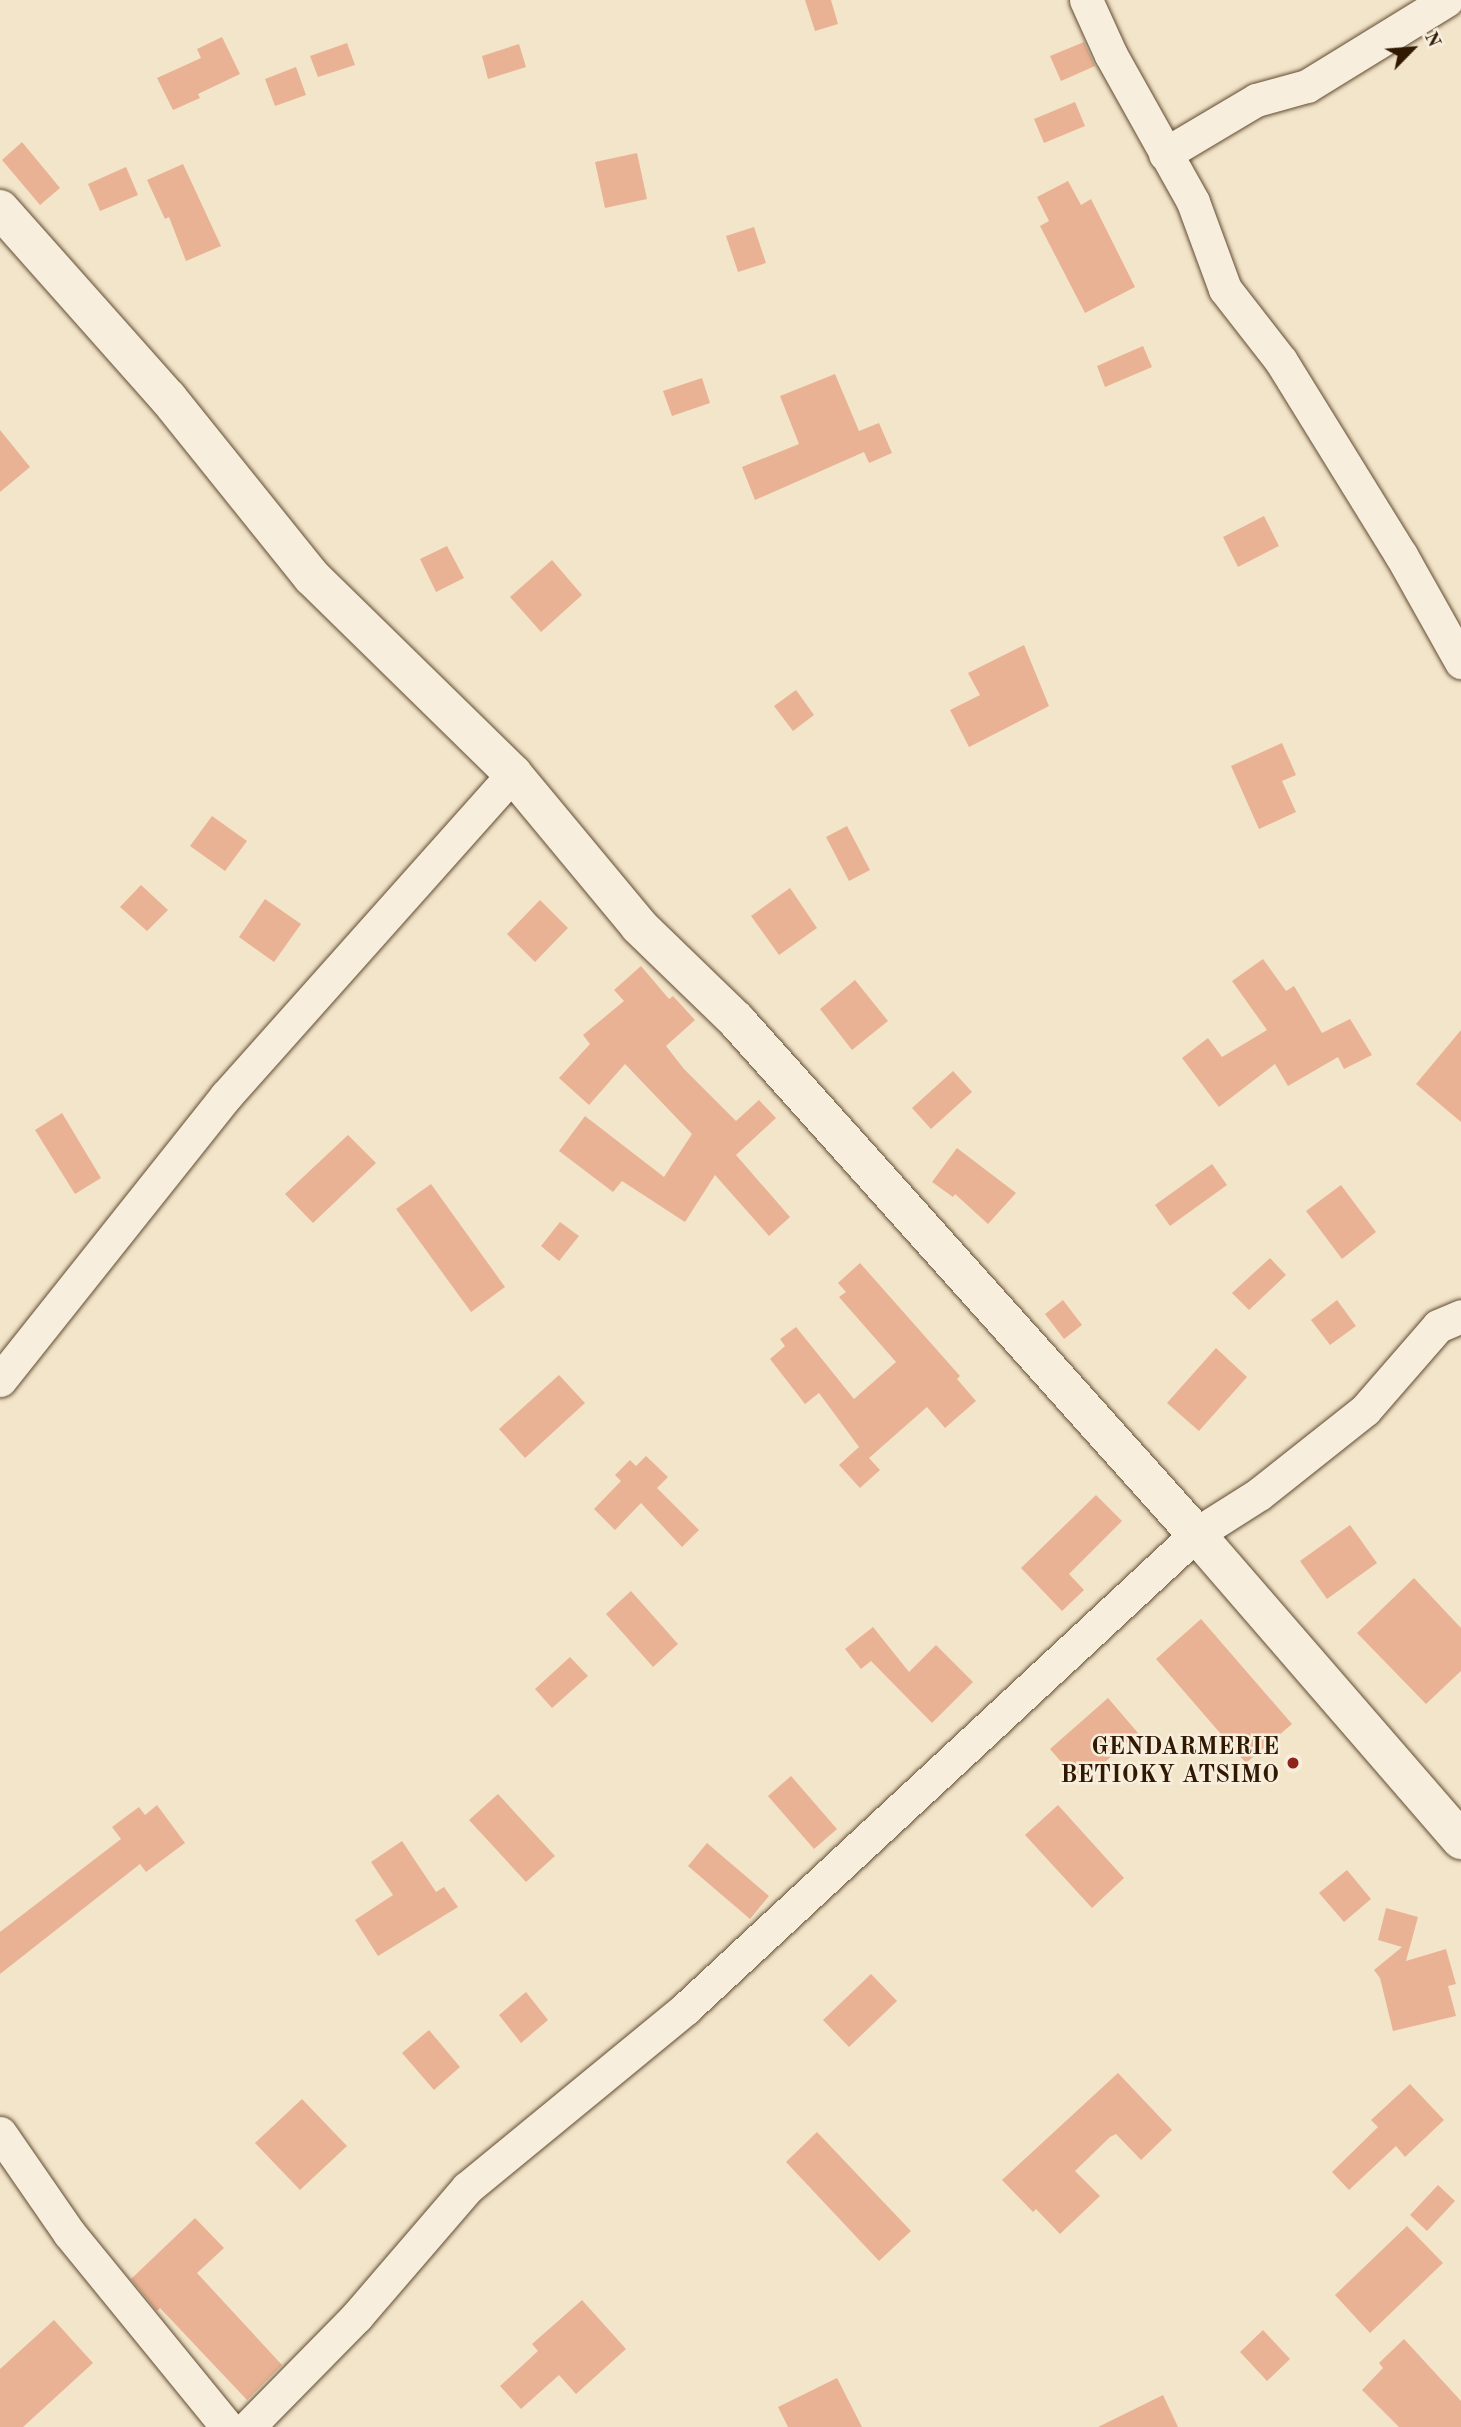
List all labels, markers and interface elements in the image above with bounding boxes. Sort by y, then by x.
north arrow [1377,14,1447,84]
text: N [1420,29,1443,51]
place label: GENDARMERIE BETIOKY ATSIMO [1060,1735,1279,1791]
marker: GENDARMERIE BETIOKY ATSIMO [1285,1755,1301,1771]

